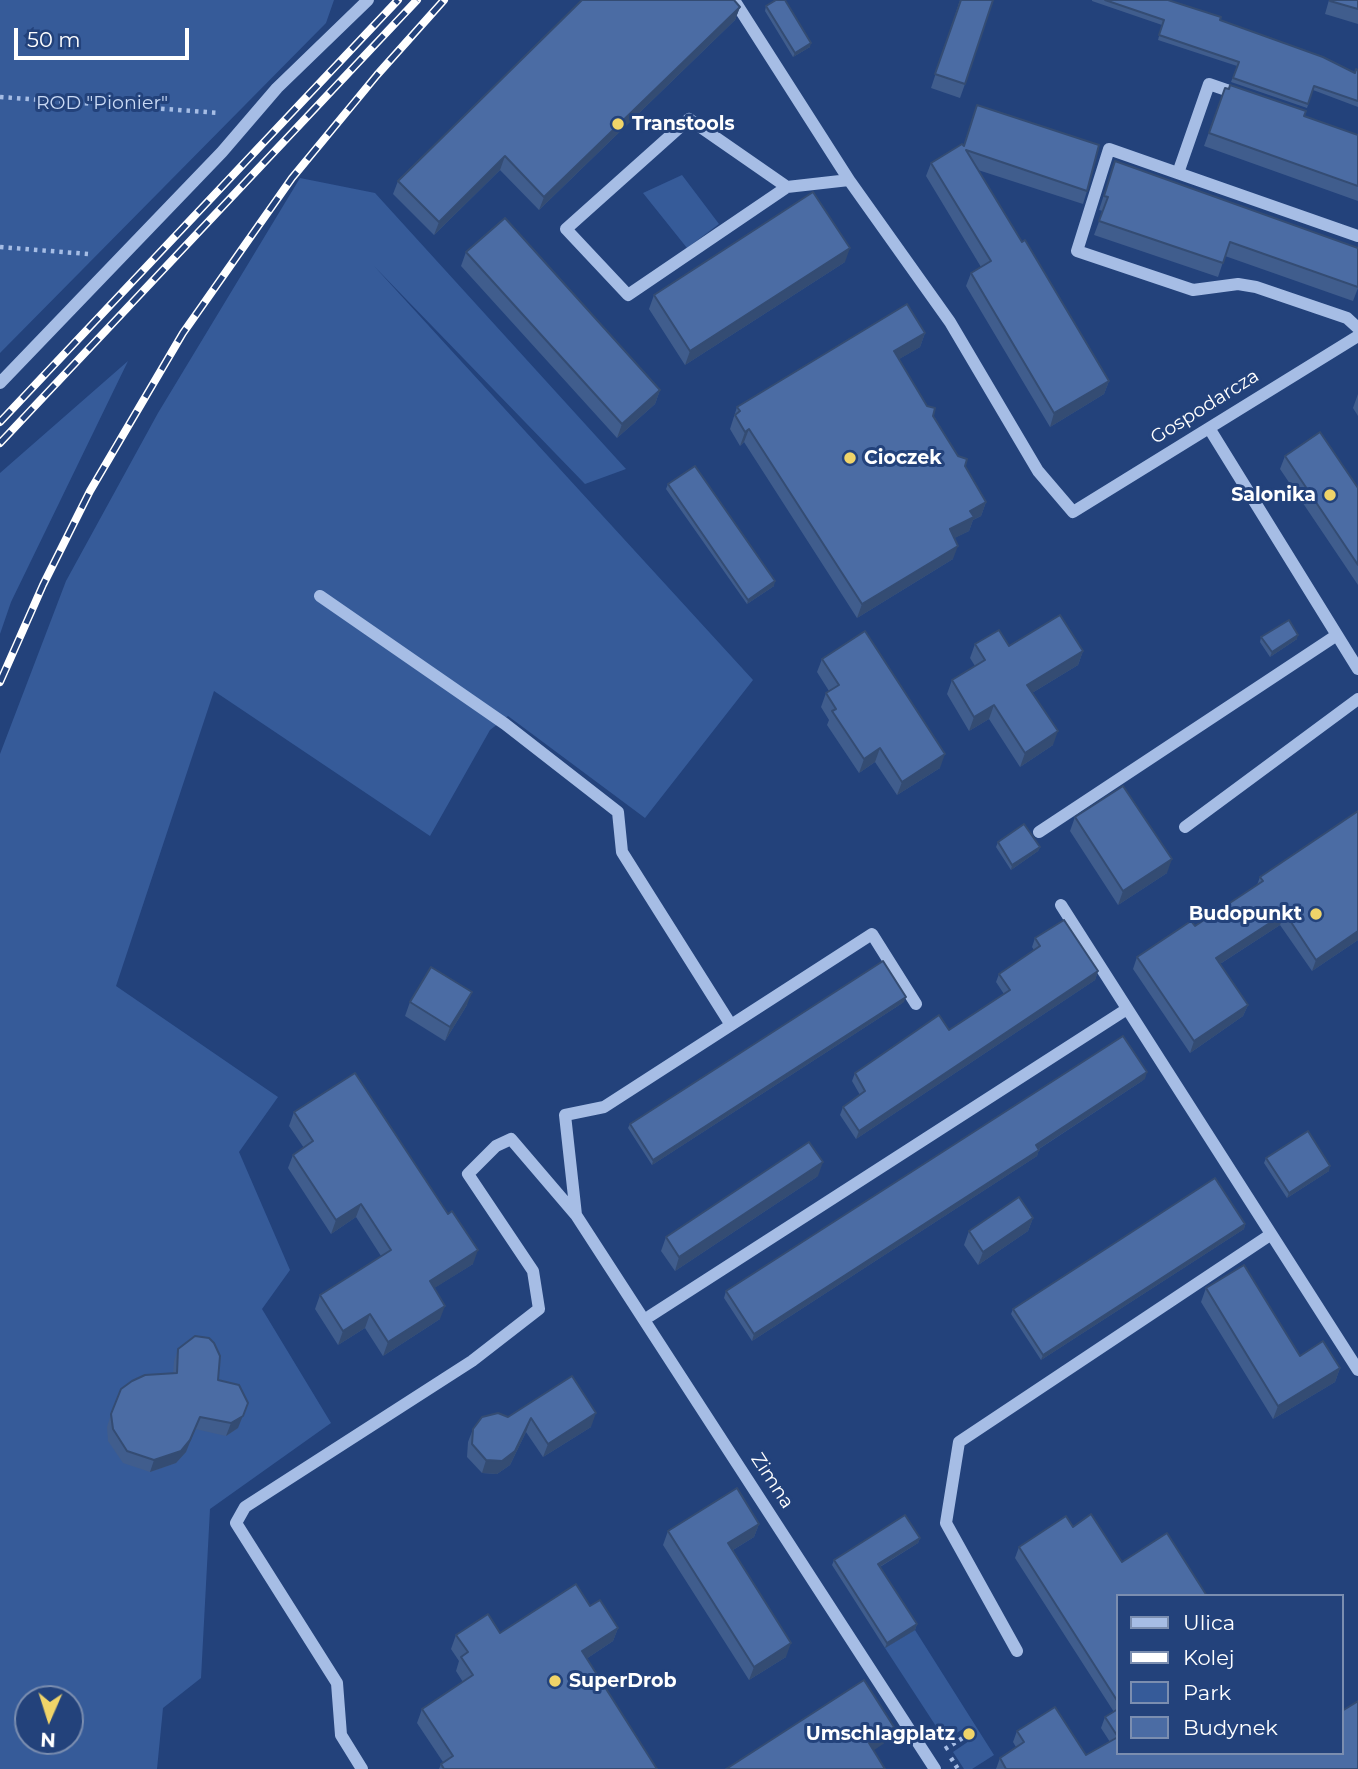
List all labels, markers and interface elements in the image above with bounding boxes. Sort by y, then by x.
scale bar [18,14,192,58]
text: 50 m [27,27,81,52]
park label: ROD "Pionier" [36,92,168,114]
place label: Transtools [632,113,735,135]
marker: Transtools [610,116,626,132]
street label: Gospodarcza [1147,365,1263,449]
place label: Cioczek [864,447,942,469]
marker: Cioczek [842,450,858,466]
place label: Salonika [1231,484,1316,506]
marker: Salonika [1322,487,1338,503]
place label: Budopunkt [1189,903,1302,925]
marker: Budopunkt [1308,906,1324,922]
street label: Zimna [746,1449,798,1513]
legend [1116,1594,1344,1755]
text: Ulica [1183,1610,1235,1635]
text: Kolej [1183,1645,1235,1670]
place label: SuperDrob [569,1670,677,1692]
marker: SuperDrob [547,1673,563,1689]
text: Park [1183,1680,1231,1705]
north arrow [14,1685,84,1755]
text: Budynek [1183,1715,1278,1740]
place label: Umschlagplatz [806,1723,955,1745]
marker: Umschlagplatz [961,1726,977,1742]
text: N [40,1728,56,1751]

